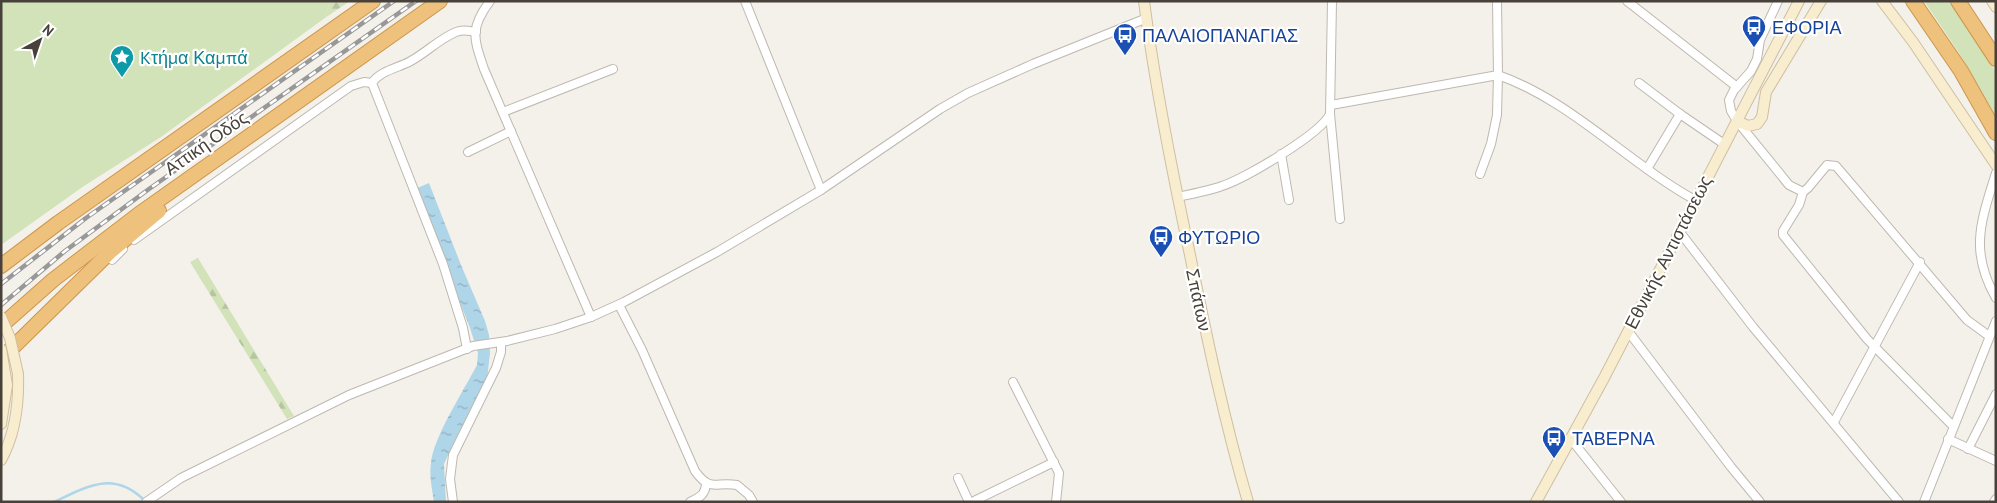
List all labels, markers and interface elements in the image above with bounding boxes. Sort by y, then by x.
bus stop icon: ΕΦΟΡΙΑ [1741,14,1767,48]
north arrow [15,15,65,65]
place label: ΕΦΟΡΙΑ [1772,16,1841,39]
text: N [39,20,58,40]
bus stop icon: ΠΑΛΑΙΟΠΑΝΑΓΙΑΣ [1112,22,1138,56]
place label: ΠΑΛΑΙΟΠΑΝΑΓΙΑΣ [1142,24,1298,47]
place icon: Kτήμα Καμπά [109,44,135,78]
place label: Kτήμα Καμπά [140,46,248,69]
street label: Αττική Οδός [160,106,252,180]
street label: Εθνικής Αντιστάσεως [1619,171,1717,333]
bus stop icon: ΦΥΤΩΡΙΟ [1148,224,1174,258]
place label: ΦΥΤΩΡΙΟ [1178,226,1260,249]
street label: Σπάτων [1181,267,1217,333]
bus stop icon: ΤΑΒΕΡΝΑ [1541,425,1567,459]
place label: ΤΑΒΕΡΝΑ [1572,427,1655,450]

